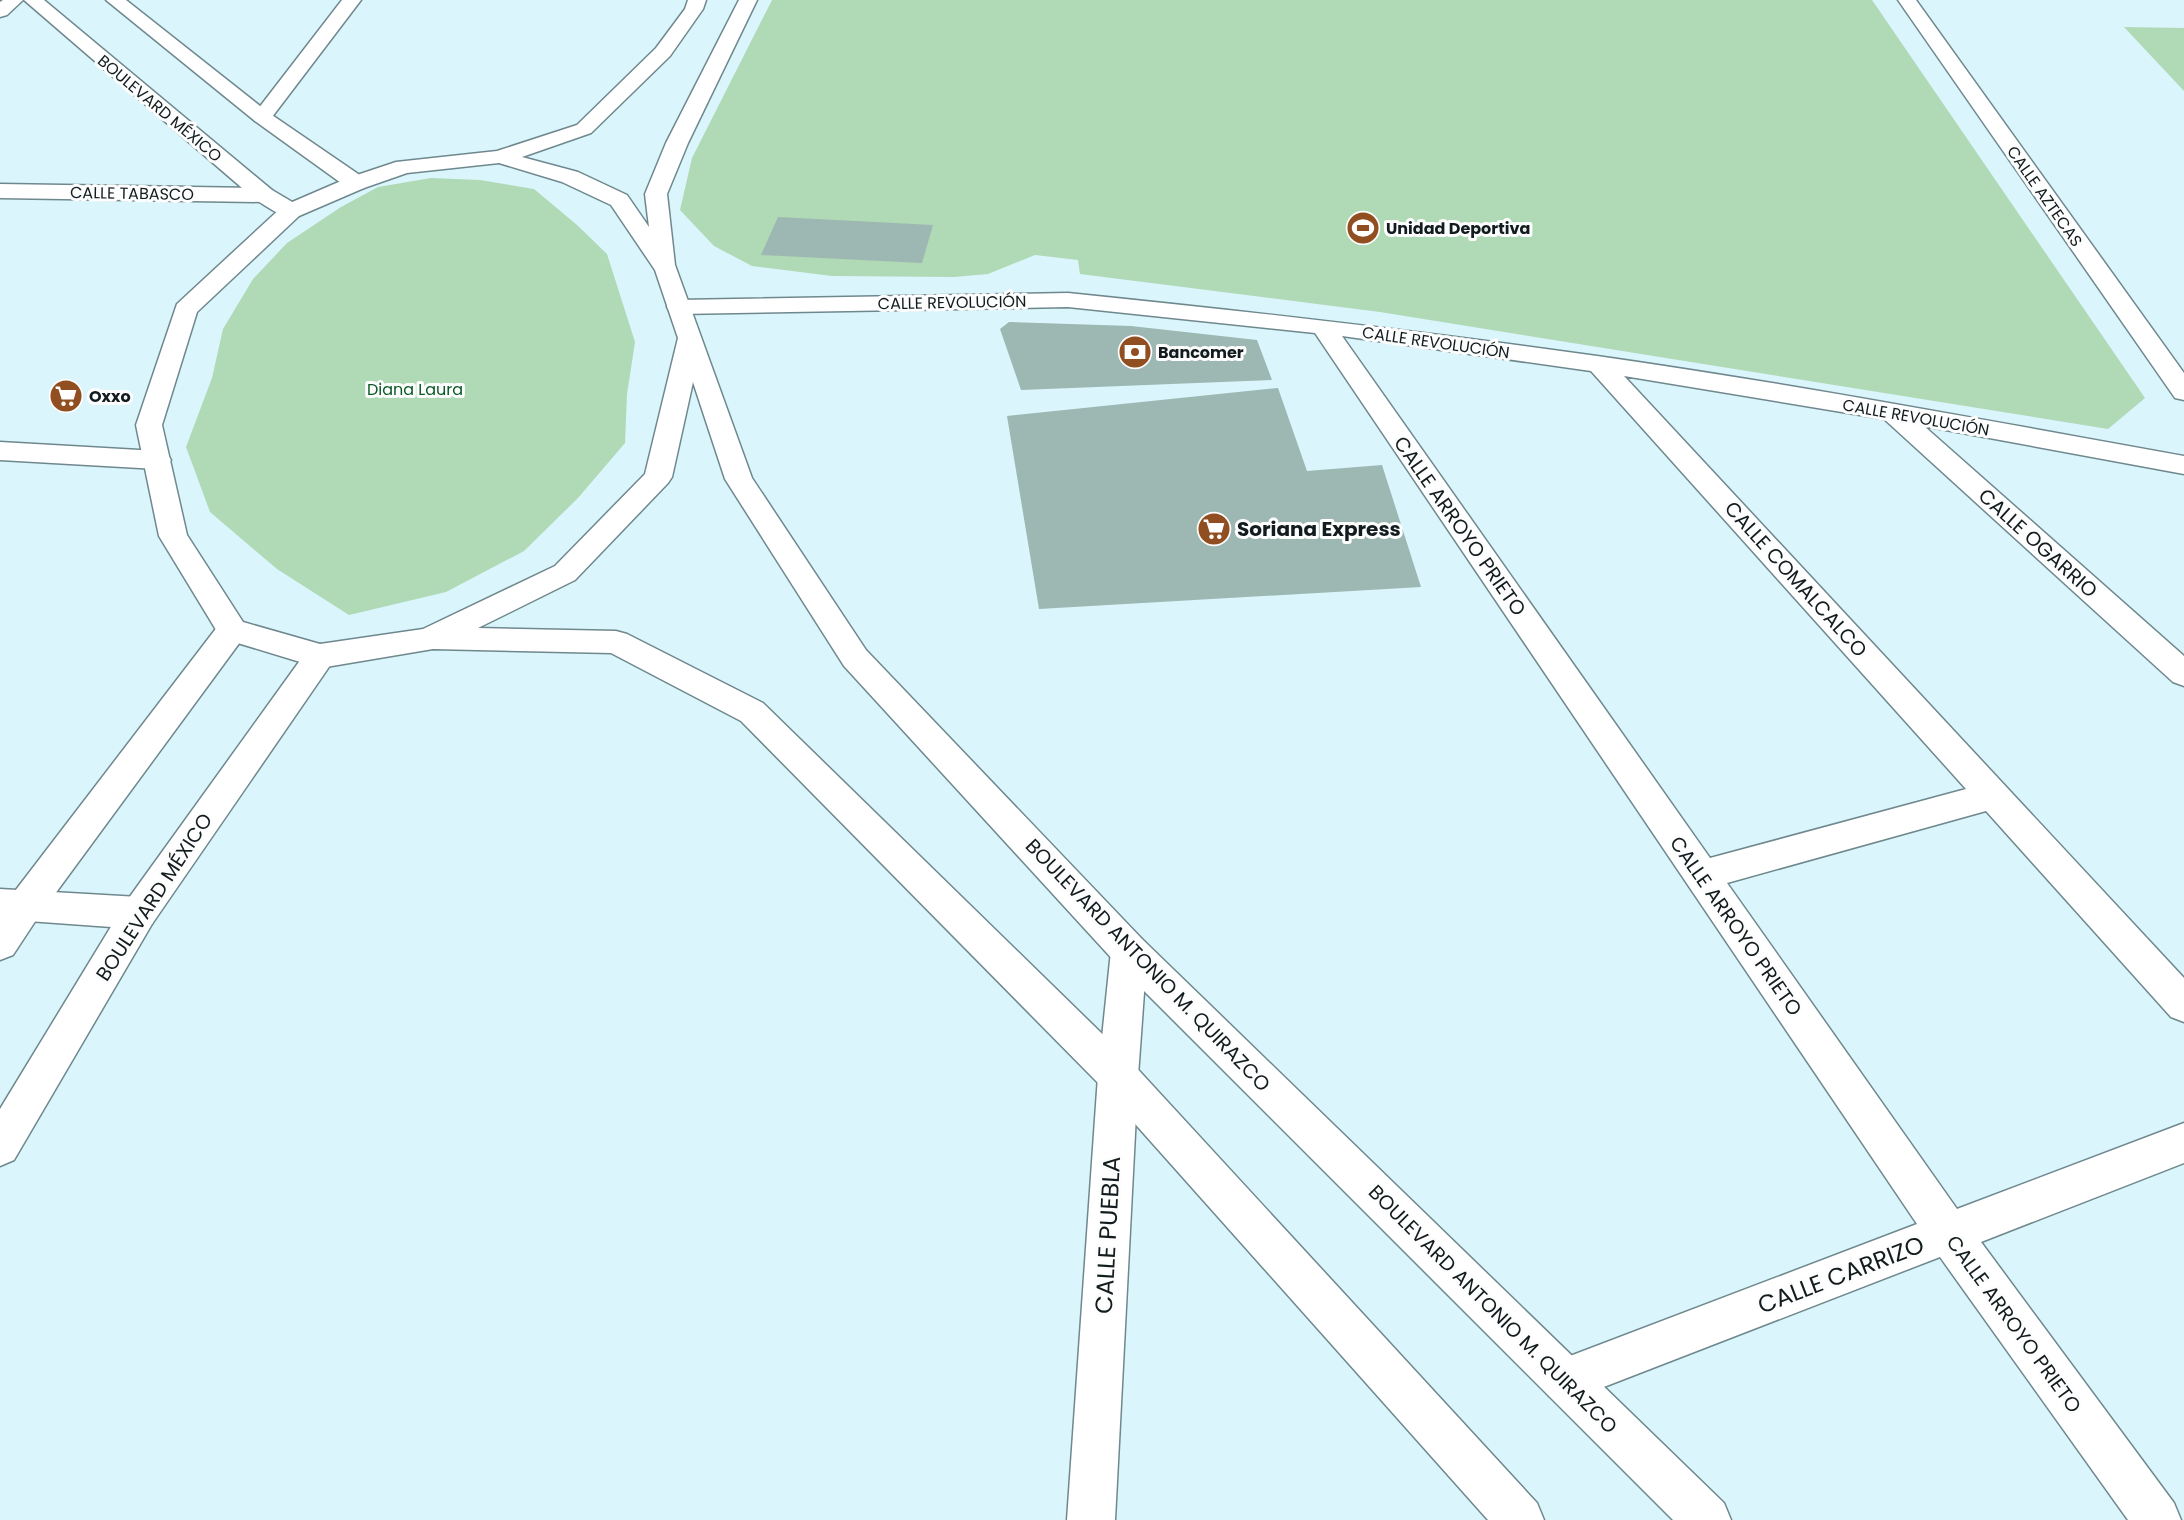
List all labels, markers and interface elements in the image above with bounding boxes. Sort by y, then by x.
street label: BOULEVARD MÉXICO [93,49,227,167]
street label: CALLE AZTECAS [2001,141,2088,251]
street label: CALLE TABASCO [70,181,194,206]
sports icon: Unidad Deportiva [1345,210,1381,246]
place label: Unidad Deportiva [1386,217,1530,240]
street label: CALLE REVOLUCIÓN [878,290,1026,315]
street label: CALLE REVOLUCIÓN [1361,321,1511,364]
bank icon: Bancomer [1117,334,1153,370]
place label: Bancomer [1158,341,1244,364]
supermarket icon: Oxxo [48,378,84,414]
park label: Diana Laura [367,378,463,401]
place label: Oxxo [89,385,131,408]
street label: CALLE REVOLUCIÓN [1841,393,1991,442]
street label: CALLE ARROYO PRIETO [1387,431,1533,621]
street label: CALLE OGARRIO [1972,482,2104,604]
street label: CALLE COMALCALCO [1718,495,1874,663]
supermarket icon: Soriana Express [1196,511,1232,547]
place label: Soriana Express [1237,515,1401,543]
street label: BOULEVARD MÉXICO [89,808,219,986]
street label: CALLE ARROYO PRIETO [1663,831,1809,1021]
street label: BOULEVARD ANTONIO M. QUIRAZCO [1019,832,1277,1098]
street label: CALLE PUEBLA [1087,1155,1128,1315]
street label: BOULEVARD ANTONIO M. QUIRAZCO [1362,1178,1624,1440]
street label: CALLE CARRIZO [1753,1228,1929,1321]
street label: CALLE ARROYO PRIETO [1940,1229,2088,1419]

